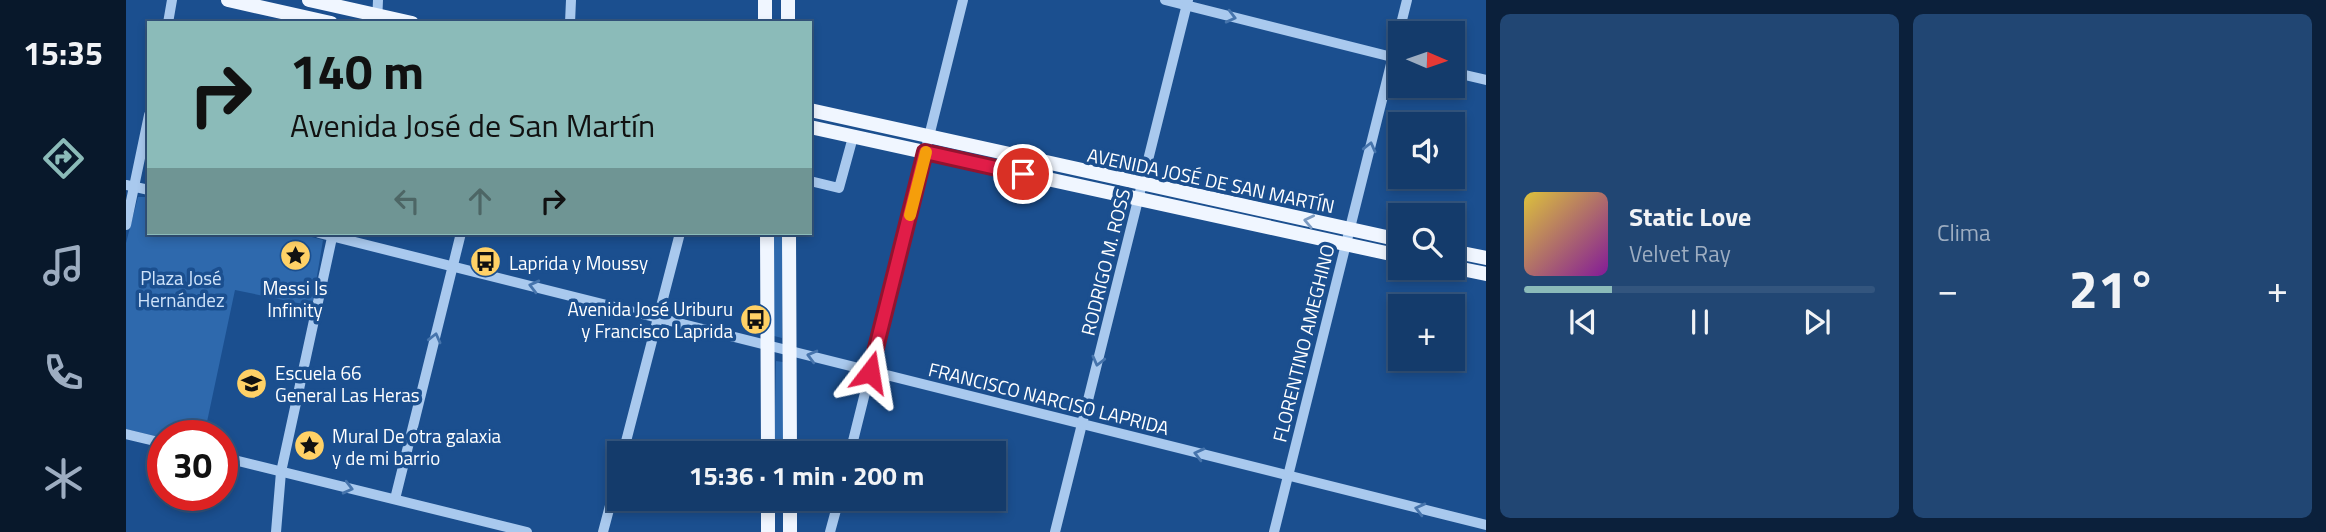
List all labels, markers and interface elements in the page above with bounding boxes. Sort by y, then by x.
one-way arrow [1225,8,1237,23]
north arrow [1388,21,1465,98]
map controls [1388,21,1465,371]
text: 15:35 [23,29,103,77]
text: 140 m [290,33,424,108]
icon: right [175,49,266,140]
text: Avenida José de San Martín [290,101,655,149]
button: sound [1388,112,1465,189]
icon: directions [39,134,88,183]
street label: AVENIDA JOSÉ DE SAN MARTÍN [1085,140,1337,220]
one-way arrow [1362,141,1376,153]
pin [993,144,1053,204]
icon: arrive [1004,155,1042,193]
icon: left [388,182,426,220]
icon: ahead [461,182,499,220]
icon: right [534,182,572,220]
street label: RODRIGO M. ROSS [1073,186,1137,338]
text: Static Love [1629,197,1751,236]
button: search [1388,203,1465,280]
one-way arrow [1303,215,1315,229]
text: Clima [1937,215,1991,250]
text: Velvet Ray [1629,236,1731,271]
place icon: Messi Is Infinity [278,239,312,273]
icon: music [39,241,88,290]
street label: FLORENTINO AMEGHINO [1264,241,1342,445]
bus stop icon: Laprida y Moussy [469,245,503,279]
place label: Laprida y Moussy [509,248,648,277]
text: 21° [2069,249,2156,328]
text: − [1937,260,1958,318]
text: + [2267,260,2288,318]
park label: Plaza José Hernández [137,263,225,314]
place label: Messi Is Infinity [263,273,328,324]
one-way arrow [528,280,540,294]
place label: Avenida José Uriburu y Francisco Laprida [568,294,733,345]
button: + [1388,294,1465,371]
bus stop icon: Avenida José Uriburu y Francisco Laprida [739,302,773,336]
icon: previous [1564,303,1602,341]
icon: pause [1681,303,1719,341]
icon: next [1798,303,1836,341]
one-way arrow [427,332,441,344]
position arrow [833,335,907,409]
icon: phone [39,348,88,397]
one-way arrow [806,350,818,365]
street label: FRANCISCO NARCISO LAPRIDA [926,354,1172,442]
one-way arrow [1092,355,1106,367]
place label: Escuela 66 General Las Heras [275,358,420,409]
school or university icon: Escuela 66 General Las Heras [235,366,269,400]
speed limit sign: 30 [147,420,238,511]
place label: Mural De otra galaxia y de mi barrio [332,421,502,472]
place icon: Mural De otra galaxia y de mi barrio [292,429,326,463]
one-way arrow [1193,448,1205,462]
icon: climate [39,454,88,503]
text: 15:36 · 1 min · 200 m [689,456,924,495]
one-way arrow [342,480,354,494]
one-way arrow [1414,503,1426,517]

